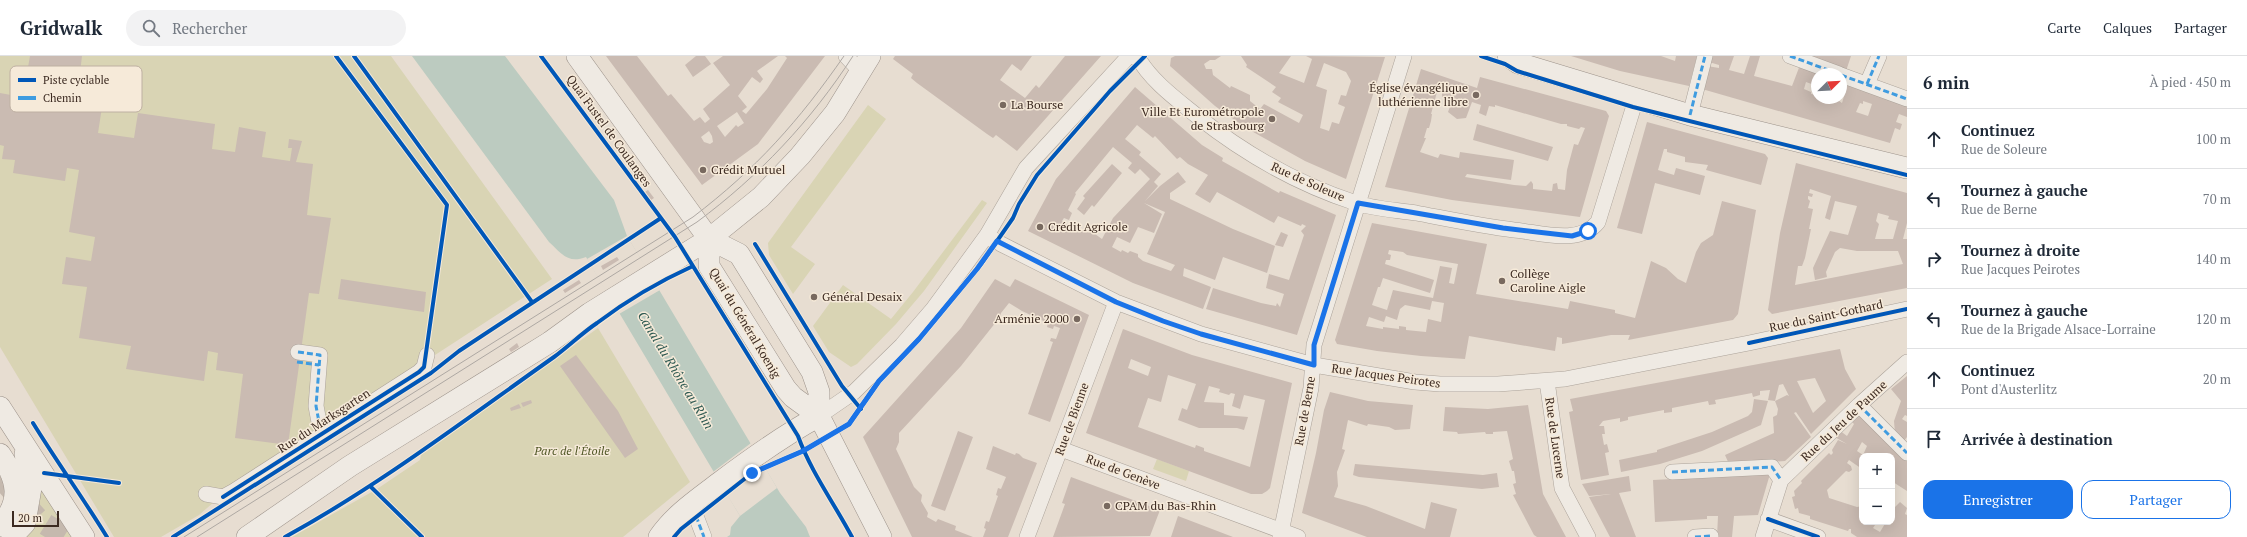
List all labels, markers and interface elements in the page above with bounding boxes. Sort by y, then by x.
search box [126,10,406,46]
text: Gridwalk [20,15,102,40]
icon: search [140,17,162,39]
text: Rechercher [172,18,247,38]
text: Carte [2047,18,2081,37]
text: Calques [2103,18,2152,37]
text: Partager [2174,18,2227,37]
legend [10,66,142,112]
north arrow [1811,68,1847,104]
text: 6 min [1923,71,1970,94]
street label: Quai Fustel de Coulanges [564,72,655,190]
text: Piste cyclable [43,73,110,87]
text: À pied · 450 m [2150,73,2231,91]
place label: Église évangélique luthérienne libre [1369,80,1468,109]
marker: Église évangélique luthérienne libre [1471,90,1481,100]
text: Chemin [43,91,82,105]
place label: La Bourse [1011,97,1063,112]
marker: La Bourse [998,100,1008,110]
place label: Ville Et Eurométropole de Strasbourg [1141,104,1265,133]
marker: Ville Et Eurométropole de Strasbourg [1267,114,1277,124]
text: Continuez [1961,120,2035,140]
icon: ahead [1923,128,1945,150]
text: 100 m [2196,130,2231,148]
text: Rue de Soleure [1961,140,2047,158]
street label: Rue de Soleure [1269,159,1348,205]
place label: Crédit Mutuel [711,162,786,177]
marker: Crédit Mutuel [698,165,708,175]
text: Tournez à gauche [1961,180,2088,200]
icon: left [1923,188,1945,210]
text: 70 m [2203,190,2231,208]
text: Rue de Berne [1961,200,2037,218]
place label: Crédit Agricole [1048,219,1128,234]
marker: Crédit Agricole [1035,222,1045,232]
route start [1579,222,1597,240]
text: Tournez à droite [1961,240,2080,260]
icon: right [1923,248,1945,270]
text: 140 m [2196,250,2231,268]
text: Rue Jacques Peirotes [1961,260,2080,278]
street label: Quai du Général Koenig [706,265,785,381]
place label: Collège Caroline Aigle [1510,266,1586,295]
marker: Collège Caroline Aigle [1497,276,1507,286]
place label: Général Desaix [822,289,903,304]
marker: Général Desaix [809,292,819,302]
street label: Rue du Saint-Gothard [1768,296,1884,335]
text: Tournez à gauche [1961,300,2088,320]
water label: Canal du Rhône au Rhin [634,308,718,432]
icon: left [1923,308,1945,330]
text: 120 m [2196,310,2231,328]
place label: Arménie 2000 [995,311,1069,326]
marker: Arménie 2000 [1072,314,1082,324]
text: Rue de la Brigade Alsace-Lorraine [1961,320,2156,338]
street label: Rue Jacques Peirotes [1331,360,1442,391]
text: Continuez [1961,360,2035,380]
icon: ahead [1923,368,1945,390]
text: 20 m [2203,370,2231,388]
street label: Rue de Berne [1291,375,1318,447]
street label: Rue du Jeu de Paume [1798,377,1890,464]
street label: Rue de Bienne [1051,380,1092,457]
text: Pont d'Austerlitz [1961,380,2057,398]
street label: Rue du Marksgarten [275,385,373,456]
street label: Rue de Lucerne [1542,396,1569,479]
icon: arrive [1923,428,1945,450]
text: Arrivée à destination [1961,429,2113,449]
park label: Parc de l'Étoile [533,443,610,458]
street label: Rue de Genève [1084,451,1162,493]
map controls [1859,453,1895,525]
button: + [1859,453,1895,489]
route end [743,464,761,482]
button: Enregistrer [1923,480,2073,519]
button: Partager [2081,480,2231,519]
button: − [1859,489,1895,525]
place label: CPAM du Bas-Rhin [1115,498,1216,513]
marker: CPAM du Bas-Rhin [1102,501,1112,511]
scale bar [12,509,59,528]
text: 20 m [18,511,42,525]

